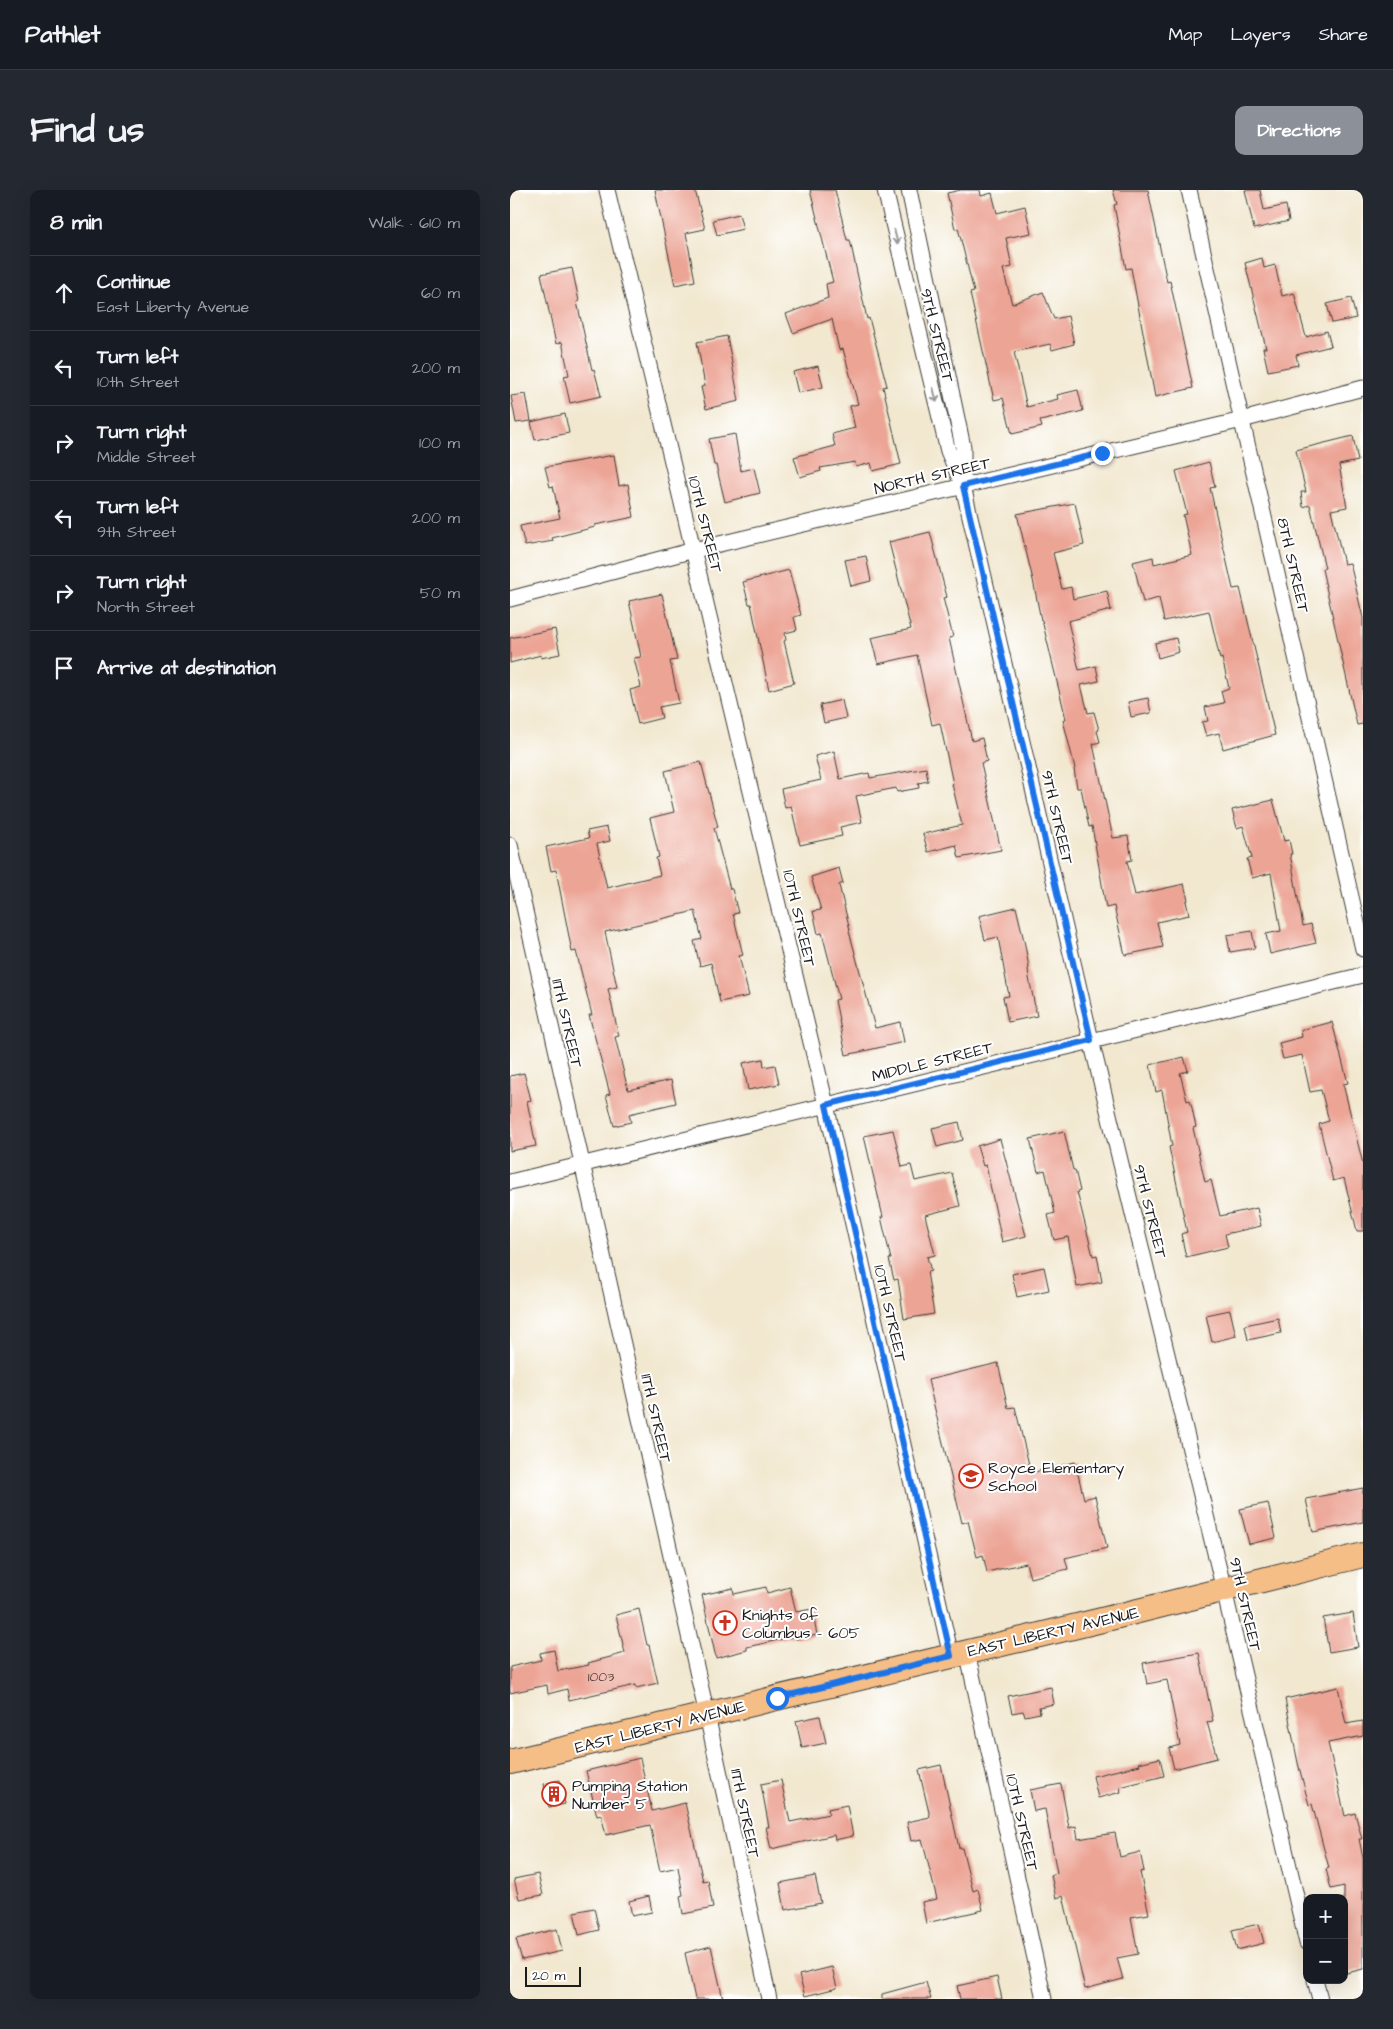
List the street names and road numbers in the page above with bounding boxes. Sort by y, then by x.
street label: 9TH STREET [915,286,959,384]
street label: NORTH STREET [872,452,993,500]
street label: 10TH STREET [682,474,728,575]
street label: 8TH STREET [1271,515,1315,615]
street label: 9TH STREET [1036,768,1079,866]
street label: 10TH STREET [777,868,821,969]
street label: 11TH STREET [546,977,588,1070]
street label: MIDDLE STREET [869,1036,995,1088]
street label: 9TH STREET [1128,1162,1172,1260]
street label: 10TH STREET [868,1263,912,1364]
street label: 11TH STREET [635,1372,677,1465]
street label: 9TH STREET [1224,1555,1267,1653]
street label: EAST LIBERTY AVENUE [965,1601,1142,1662]
street label: EAST LIBERTY AVENUE [573,1695,748,1759]
street label: 11TH STREET [725,1767,765,1860]
street label: 10TH STREET [1000,1772,1044,1873]

